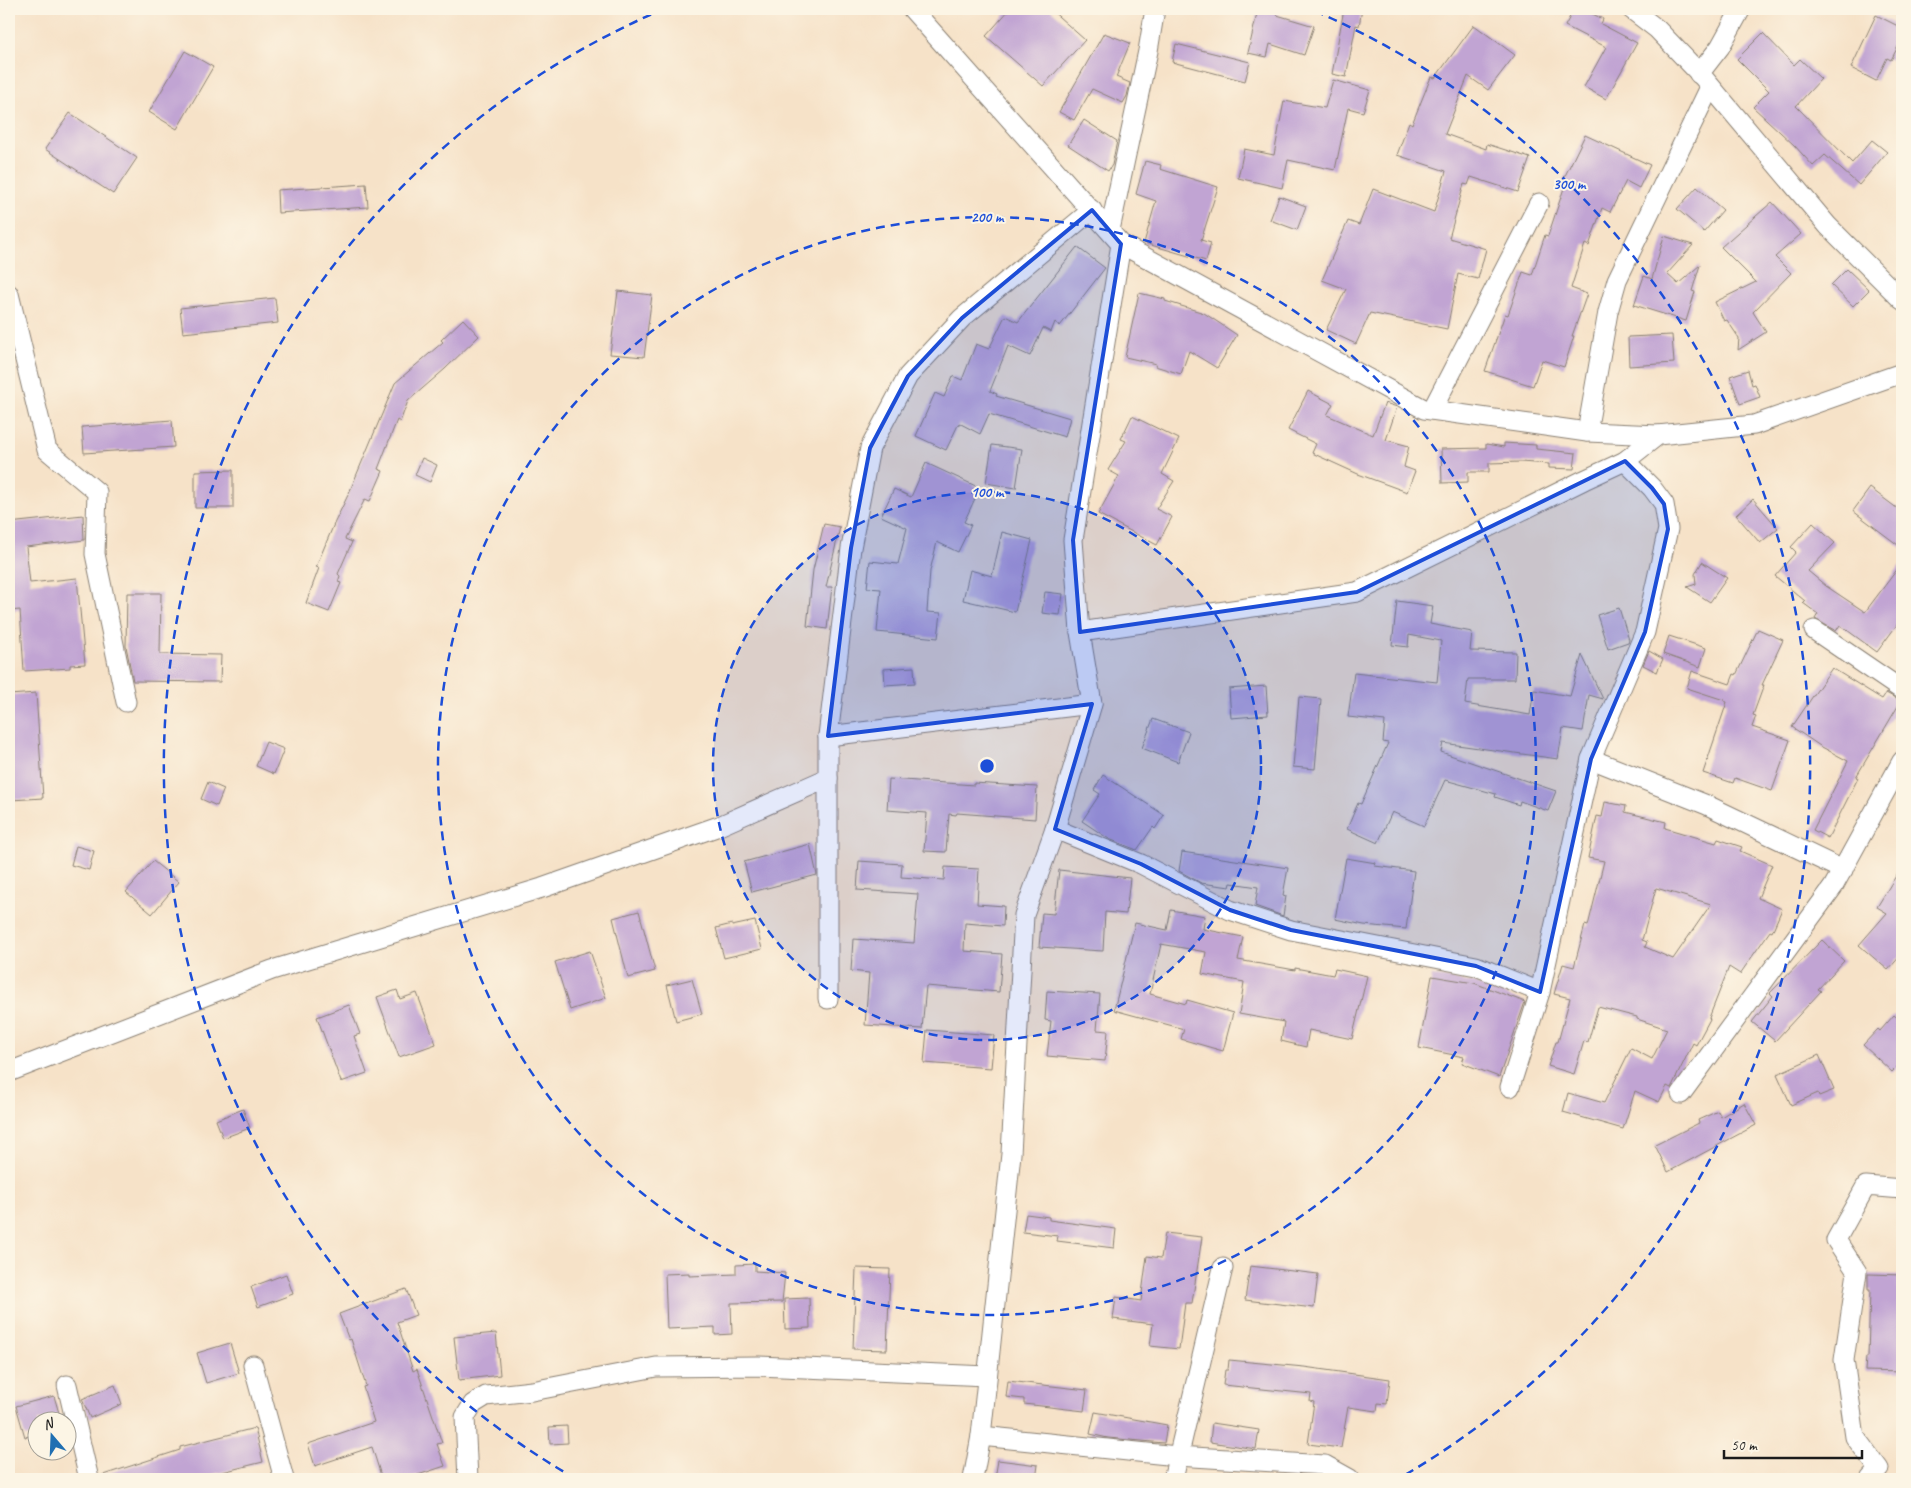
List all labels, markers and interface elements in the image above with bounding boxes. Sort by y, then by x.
text: 300 m [1553,175,1587,194]
text: 200 m [971,208,1005,227]
text: 100 m [971,483,1005,502]
centre of rings [978,757,996,775]
north arrow [28,1410,78,1460]
text: N [41,1414,57,1434]
scale bar [1724,1428,1861,1460]
text: 50 m [1731,1436,1758,1455]

